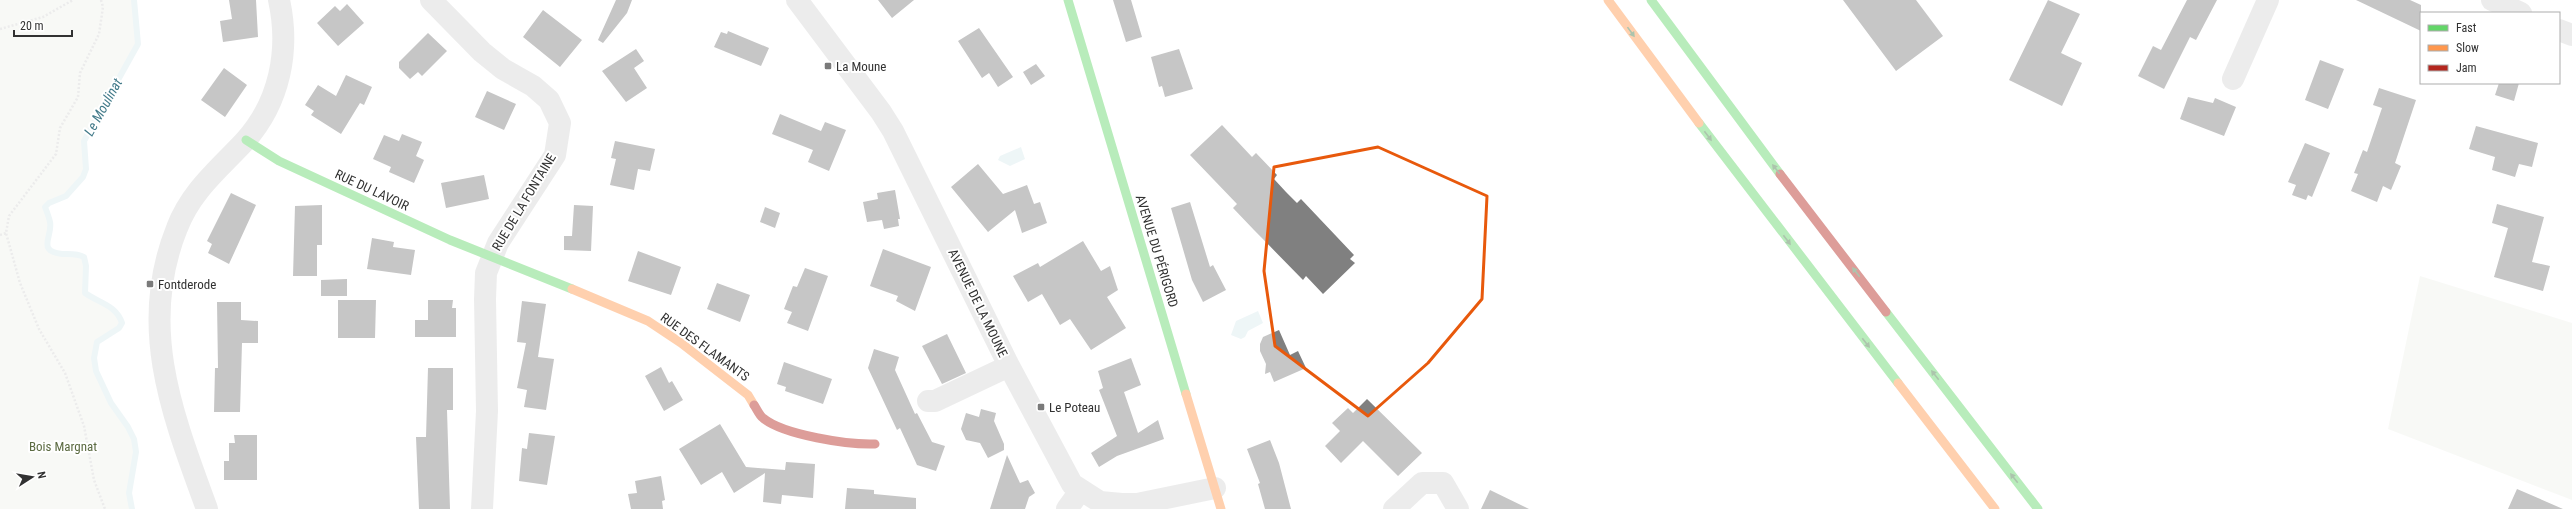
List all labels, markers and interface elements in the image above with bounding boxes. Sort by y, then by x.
scale bar [14,12,72,38]
legend [2420,12,2560,84]
text: 20 m [20,19,44,33]
text: Fast [2456,21,2477,35]
one-way arrow [1627,26,1635,37]
text: Slow [2456,41,2479,55]
place label: La Moune [836,59,886,74]
marker: La Moune [823,61,833,71]
text: Jam [2456,61,2477,75]
water label: Le Moulinat [81,75,126,138]
one-way arrow [1704,131,1712,142]
street label: RUE DE LA FONTAINE [489,151,559,253]
one-way arrow [1772,163,1781,174]
street label: RUE DU LAVOIR [333,166,411,214]
street label: AVENUE DU PÉRIGORD [1133,193,1181,309]
one-way arrow [1783,234,1791,245]
street label: AVENUE DE LA MOUNE [945,246,1011,360]
one-way arrow [1852,267,1860,277]
place label: Fontderode [158,277,216,292]
marker: Fontderode [145,279,155,289]
street label: RUE DES FLAMANTS [658,310,752,384]
one-way arrow [1862,337,1870,348]
one-way arrow [1931,370,1939,380]
place label: Le Poteau [1049,400,1100,415]
marker: Le Poteau [1036,402,1046,412]
park label: Bois Margnat [29,439,97,454]
north arrow [12,457,52,497]
text: N [34,470,48,480]
one-way arrow [2010,473,2018,484]

